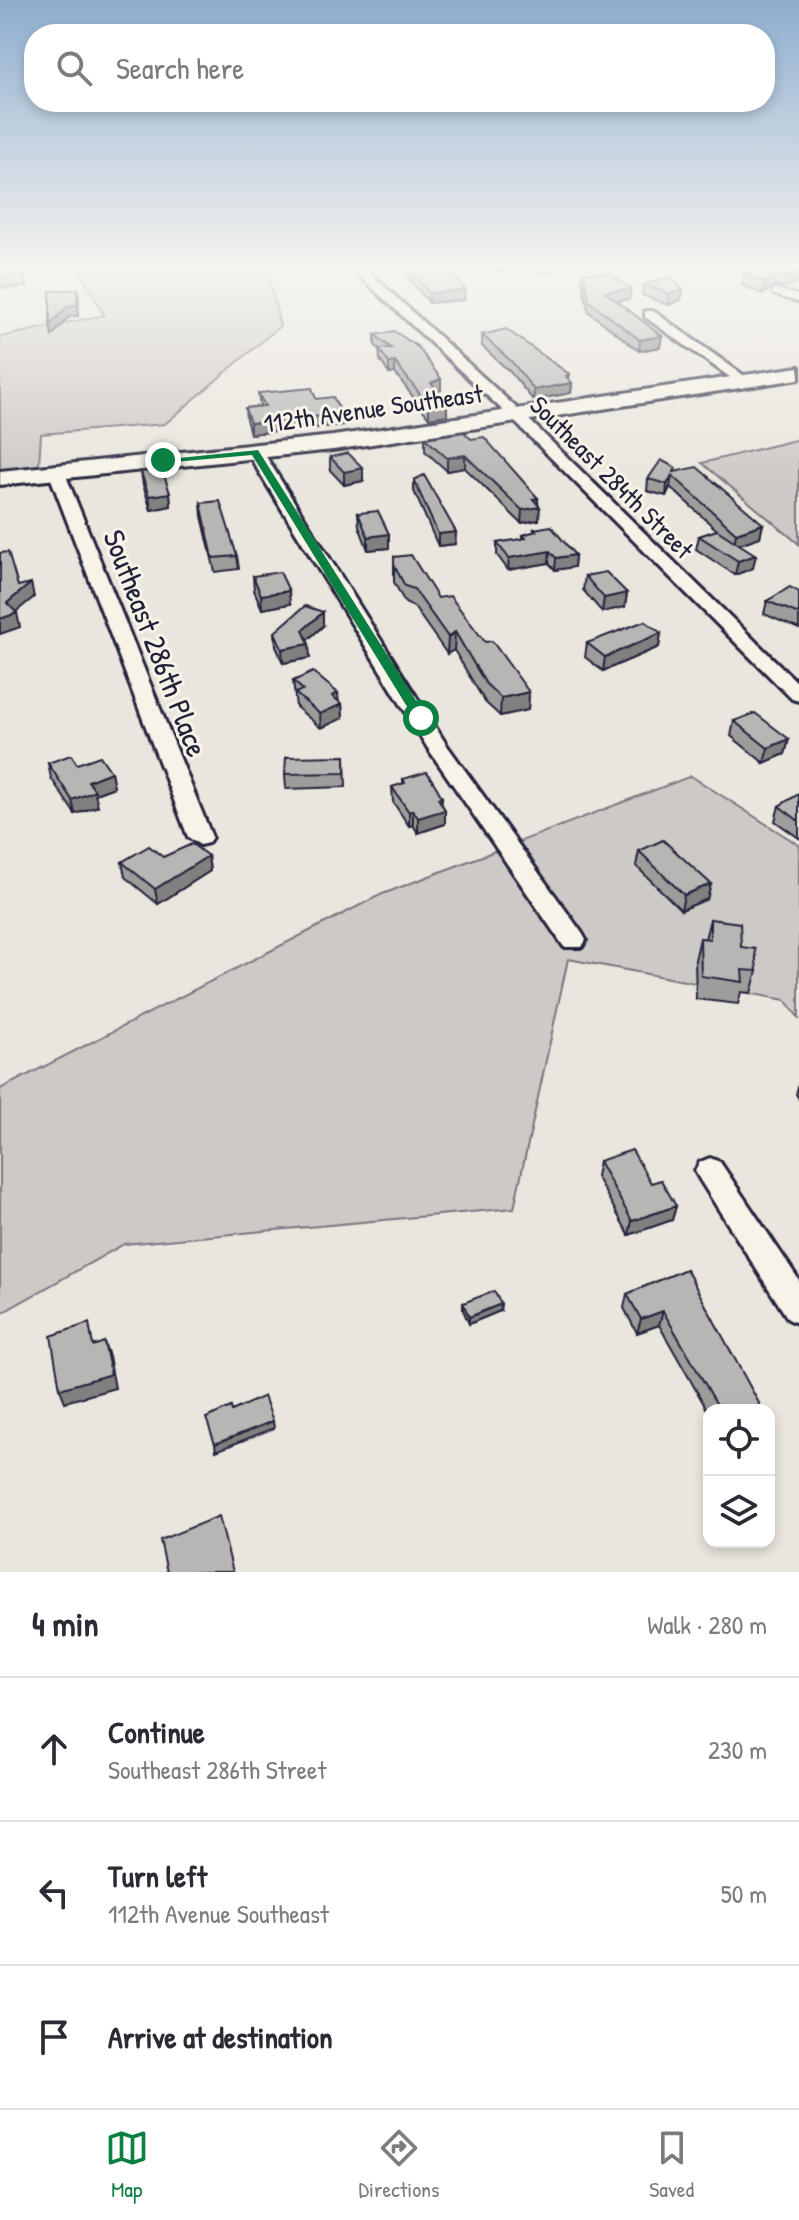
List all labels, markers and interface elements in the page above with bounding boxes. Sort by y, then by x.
search box [24,24,775,112]
icon: search [52,46,96,90]
text: Search here [116,48,244,88]
street label: 112th Avenue Southeast [261,375,486,441]
street label: Southeast 284th Street [523,388,702,567]
route end [145,442,181,478]
street label: Southeast 286th Place [94,524,218,762]
route start [403,700,439,736]
map controls [703,1404,775,1548]
button: locate [703,1404,775,1476]
button: layers [703,1476,775,1548]
text: 4 min [32,1601,99,1647]
text: Walk · 280 m [647,1607,767,1642]
text: Continue [108,1712,205,1752]
icon: ahead [32,1727,76,1771]
text: 230 m [708,1732,767,1767]
text: Southeast 286th Street [108,1752,326,1787]
text: Turn left [108,1856,207,1896]
icon: left [32,1871,76,1915]
text: 50 m [721,1876,767,1911]
text: 112th Avenue Southeast [108,1896,329,1931]
icon: arrive [32,2015,76,2059]
text: Arrive at destination [108,2017,333,2057]
tab: Map [105,2126,149,2204]
tab: Directions [359,2126,440,2204]
tab: Saved [649,2126,694,2204]

